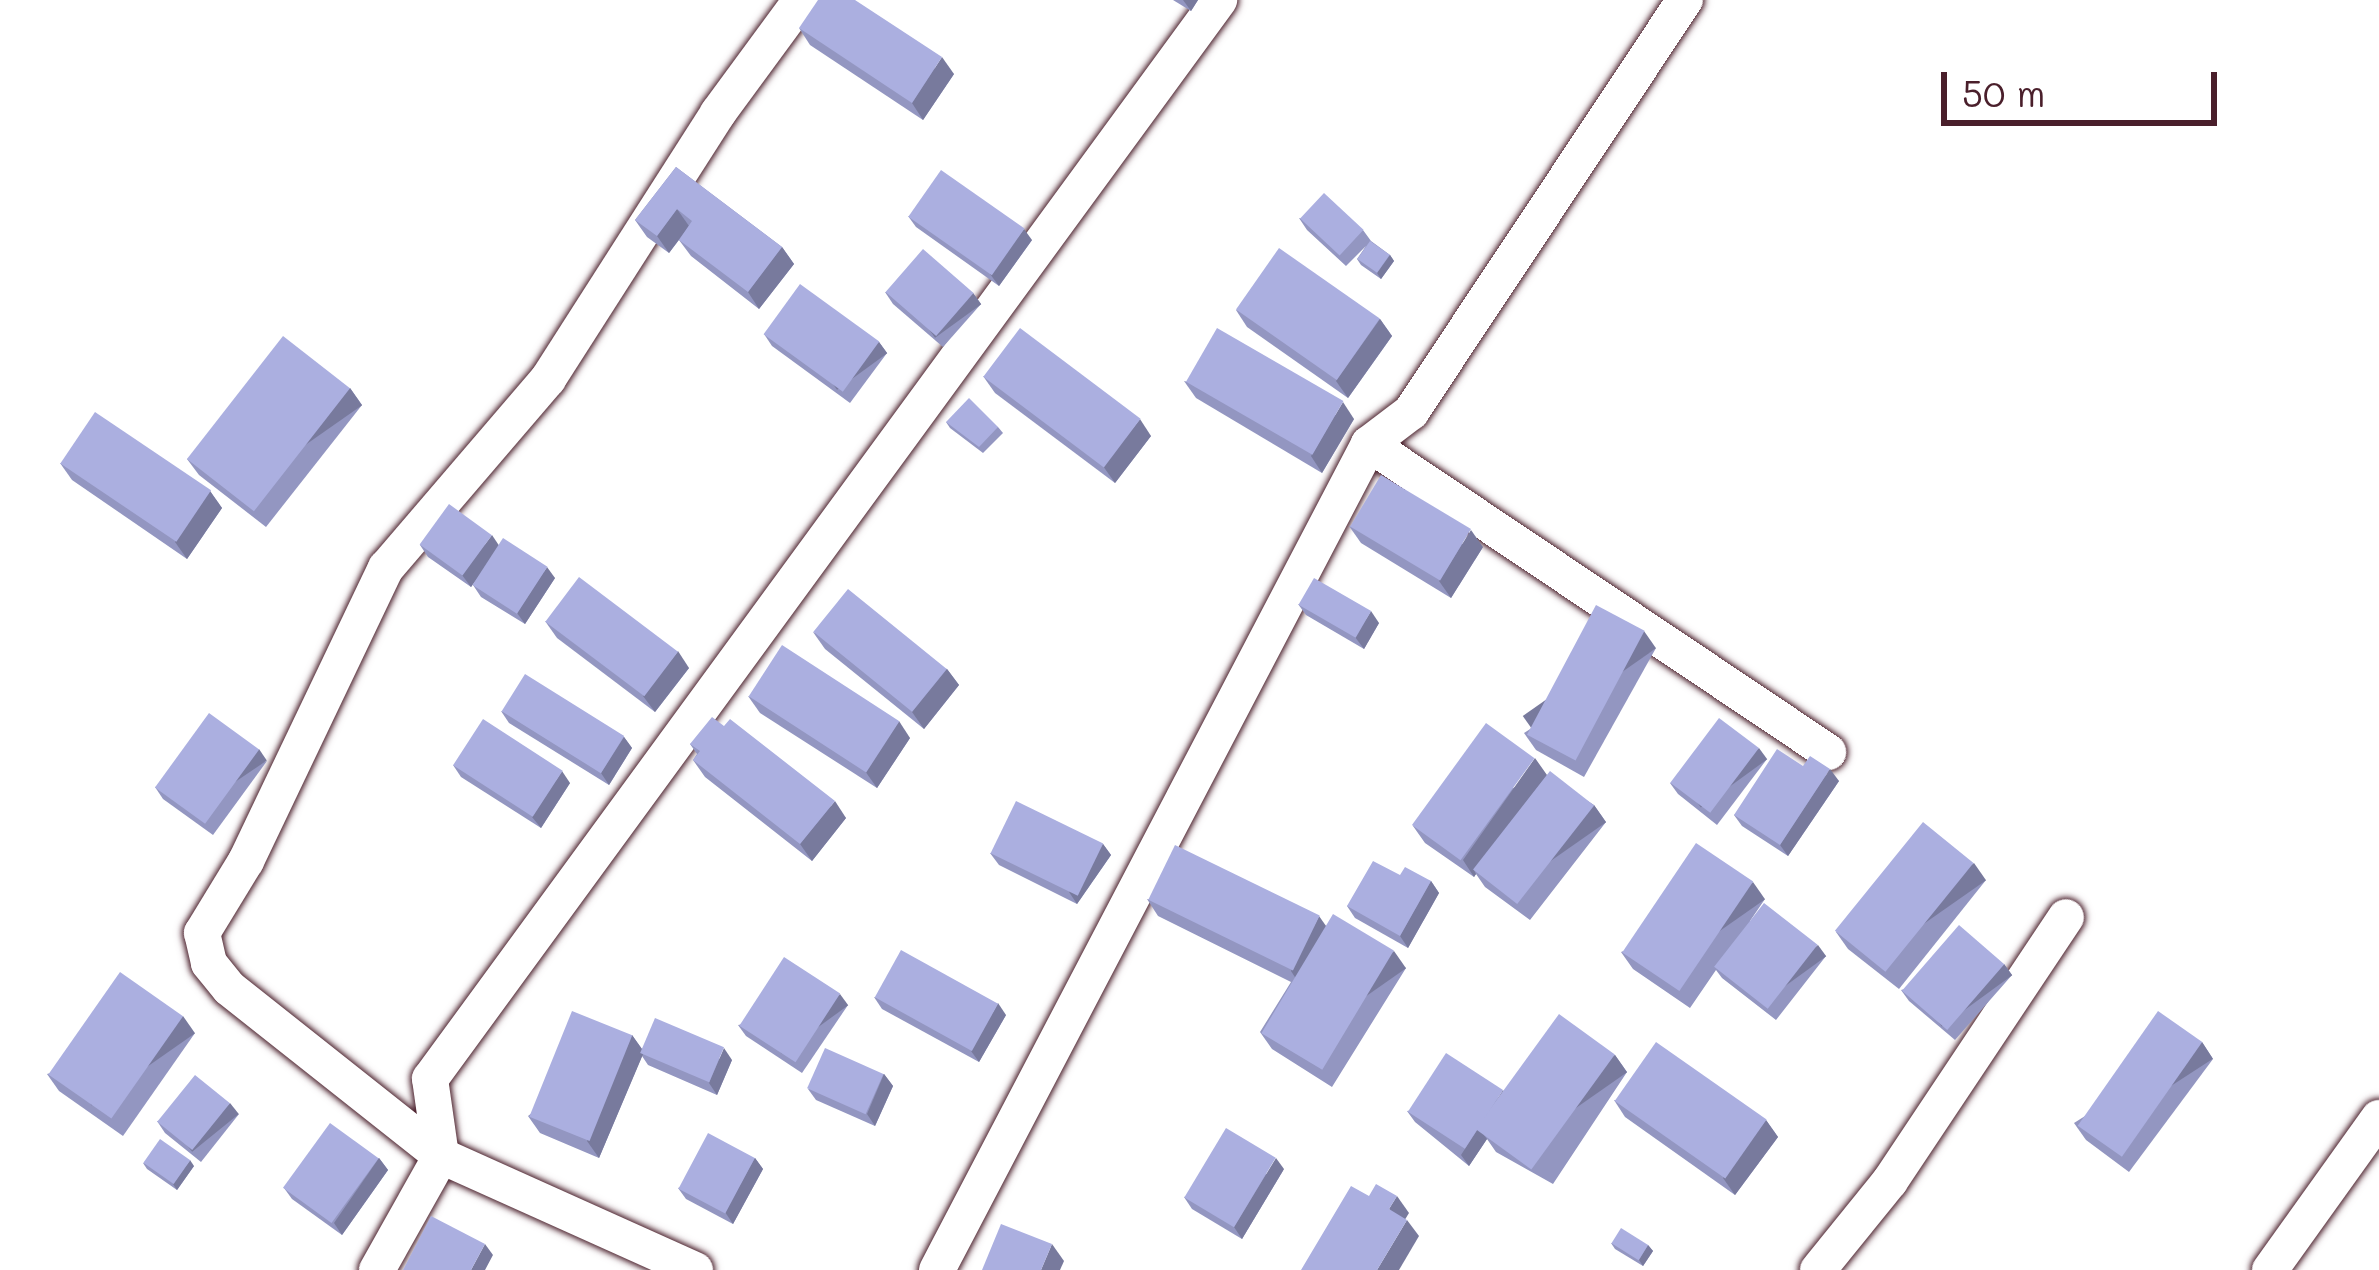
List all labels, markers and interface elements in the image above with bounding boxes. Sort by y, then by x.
scale bar [1947,48,2223,122]
text: 50 m [1962,69,2045,116]

